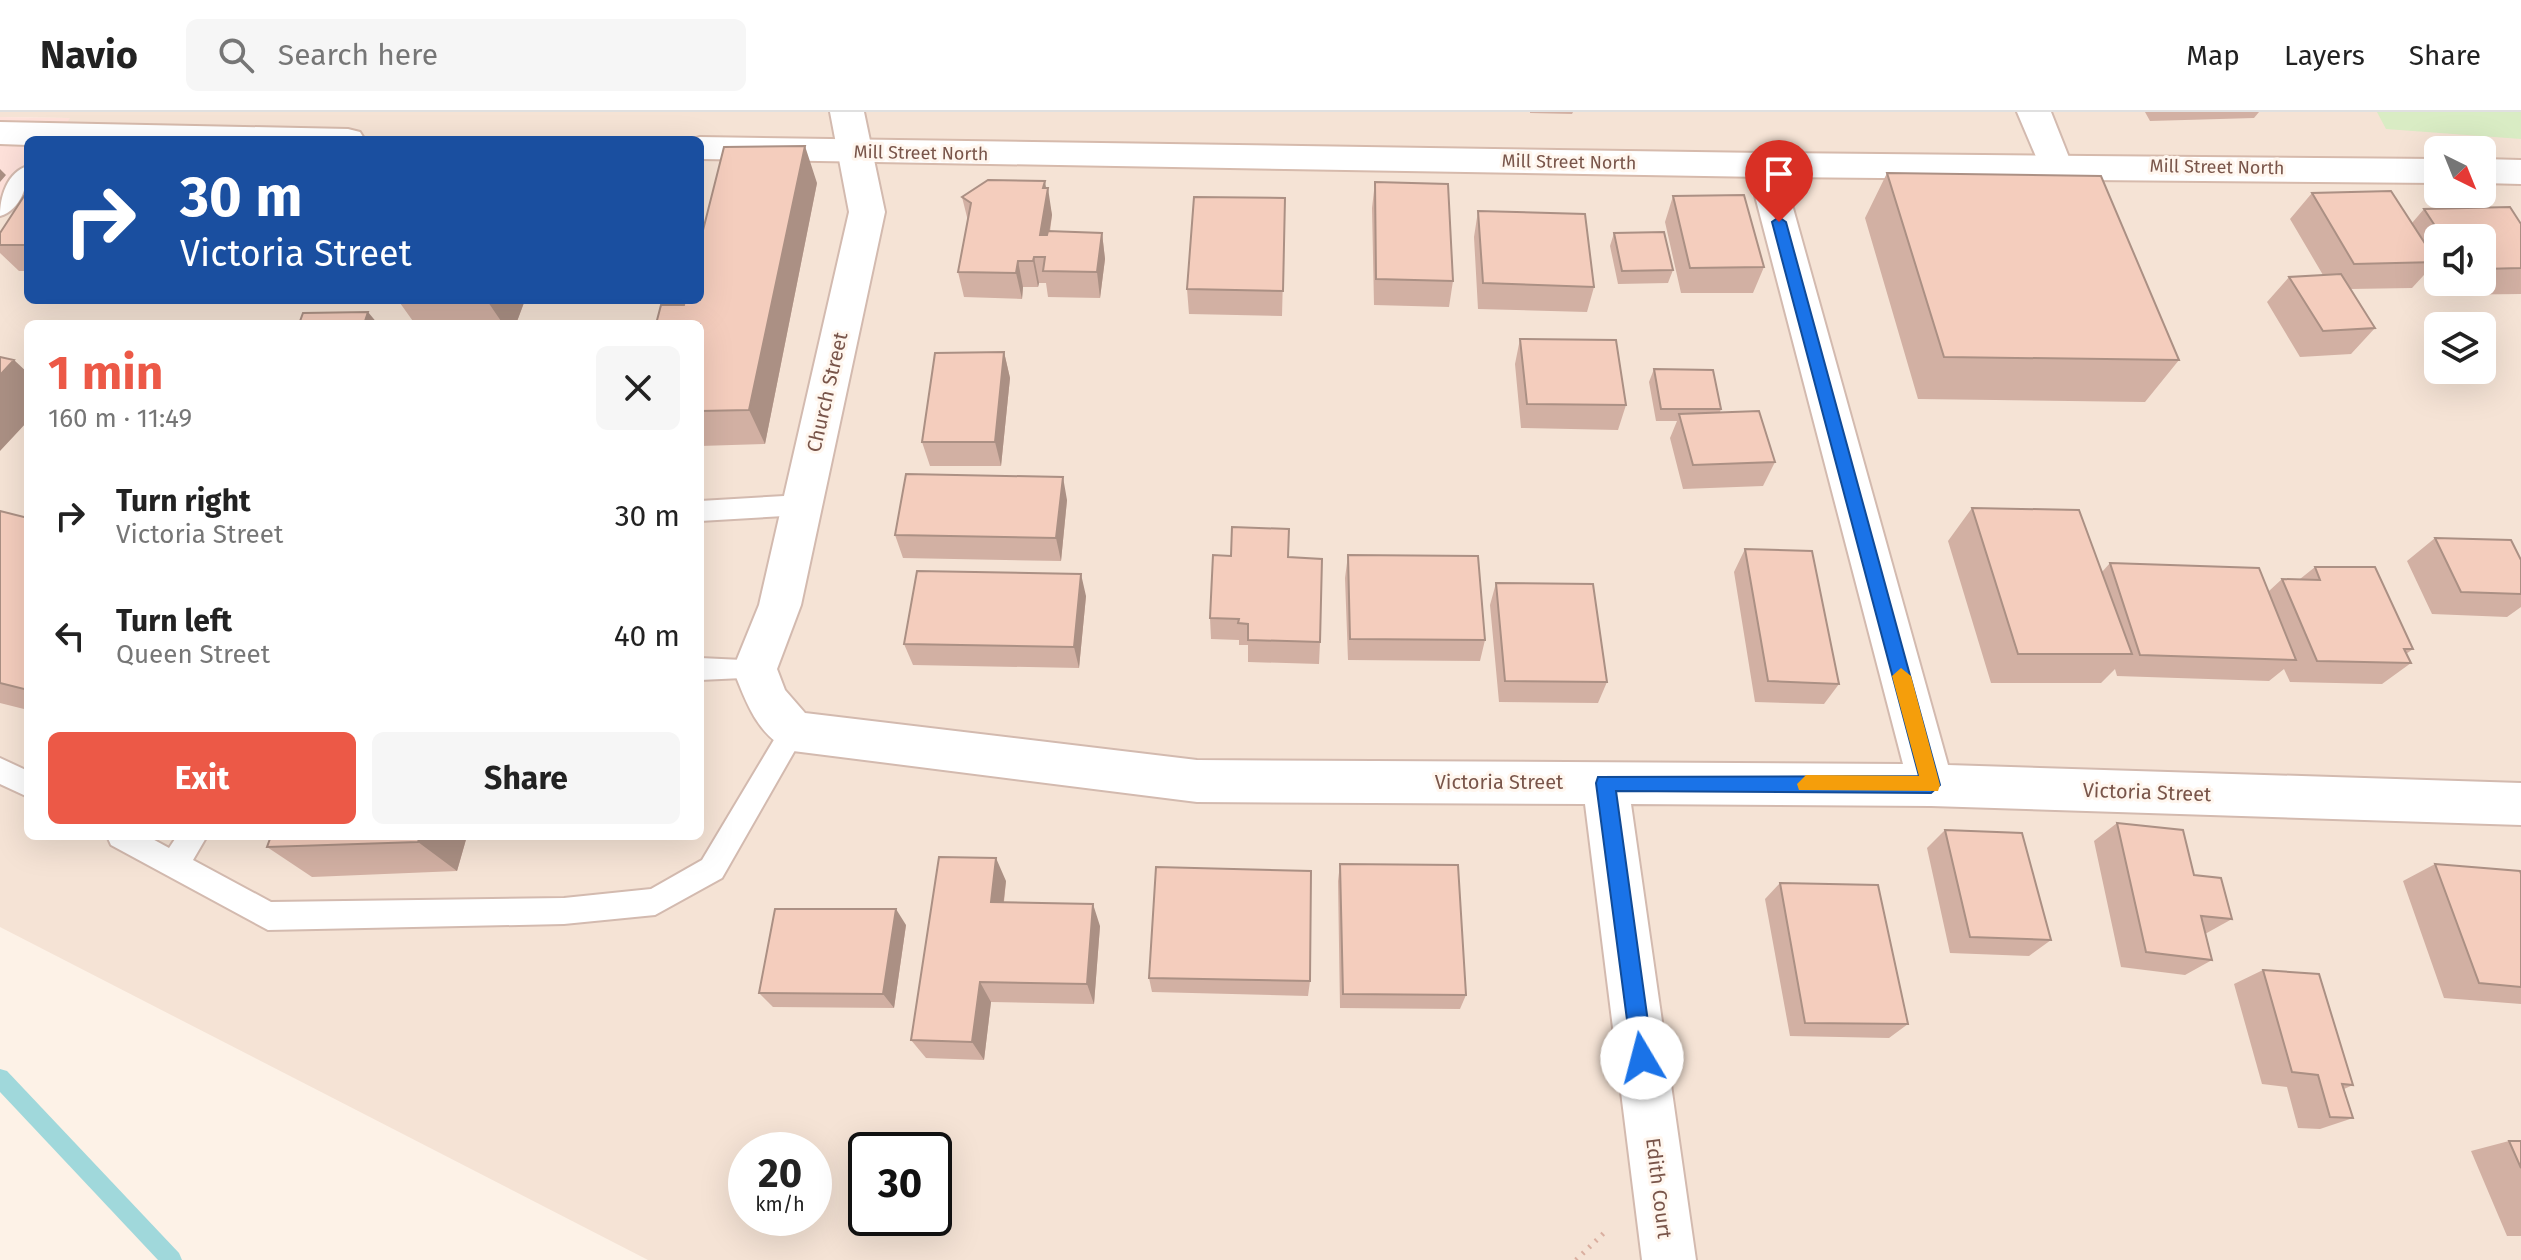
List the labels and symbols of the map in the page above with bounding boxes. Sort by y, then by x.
north arrow [2424,136,2496,208]
pin [1745,140,1813,222]
street label: Mill Street North [853,141,989,165]
street label: Mill Street North [1501,150,1637,174]
street label: Mill Street North [2149,155,2285,179]
street label: Church Street [802,329,853,454]
street label: Victoria Street [1435,770,1564,794]
street label: Victoria Street [2082,778,2213,806]
position arrow [1600,1016,1684,1100]
speed limit sign: 30 [848,1132,952,1236]
street label: Edith Court [1641,1136,1677,1240]

